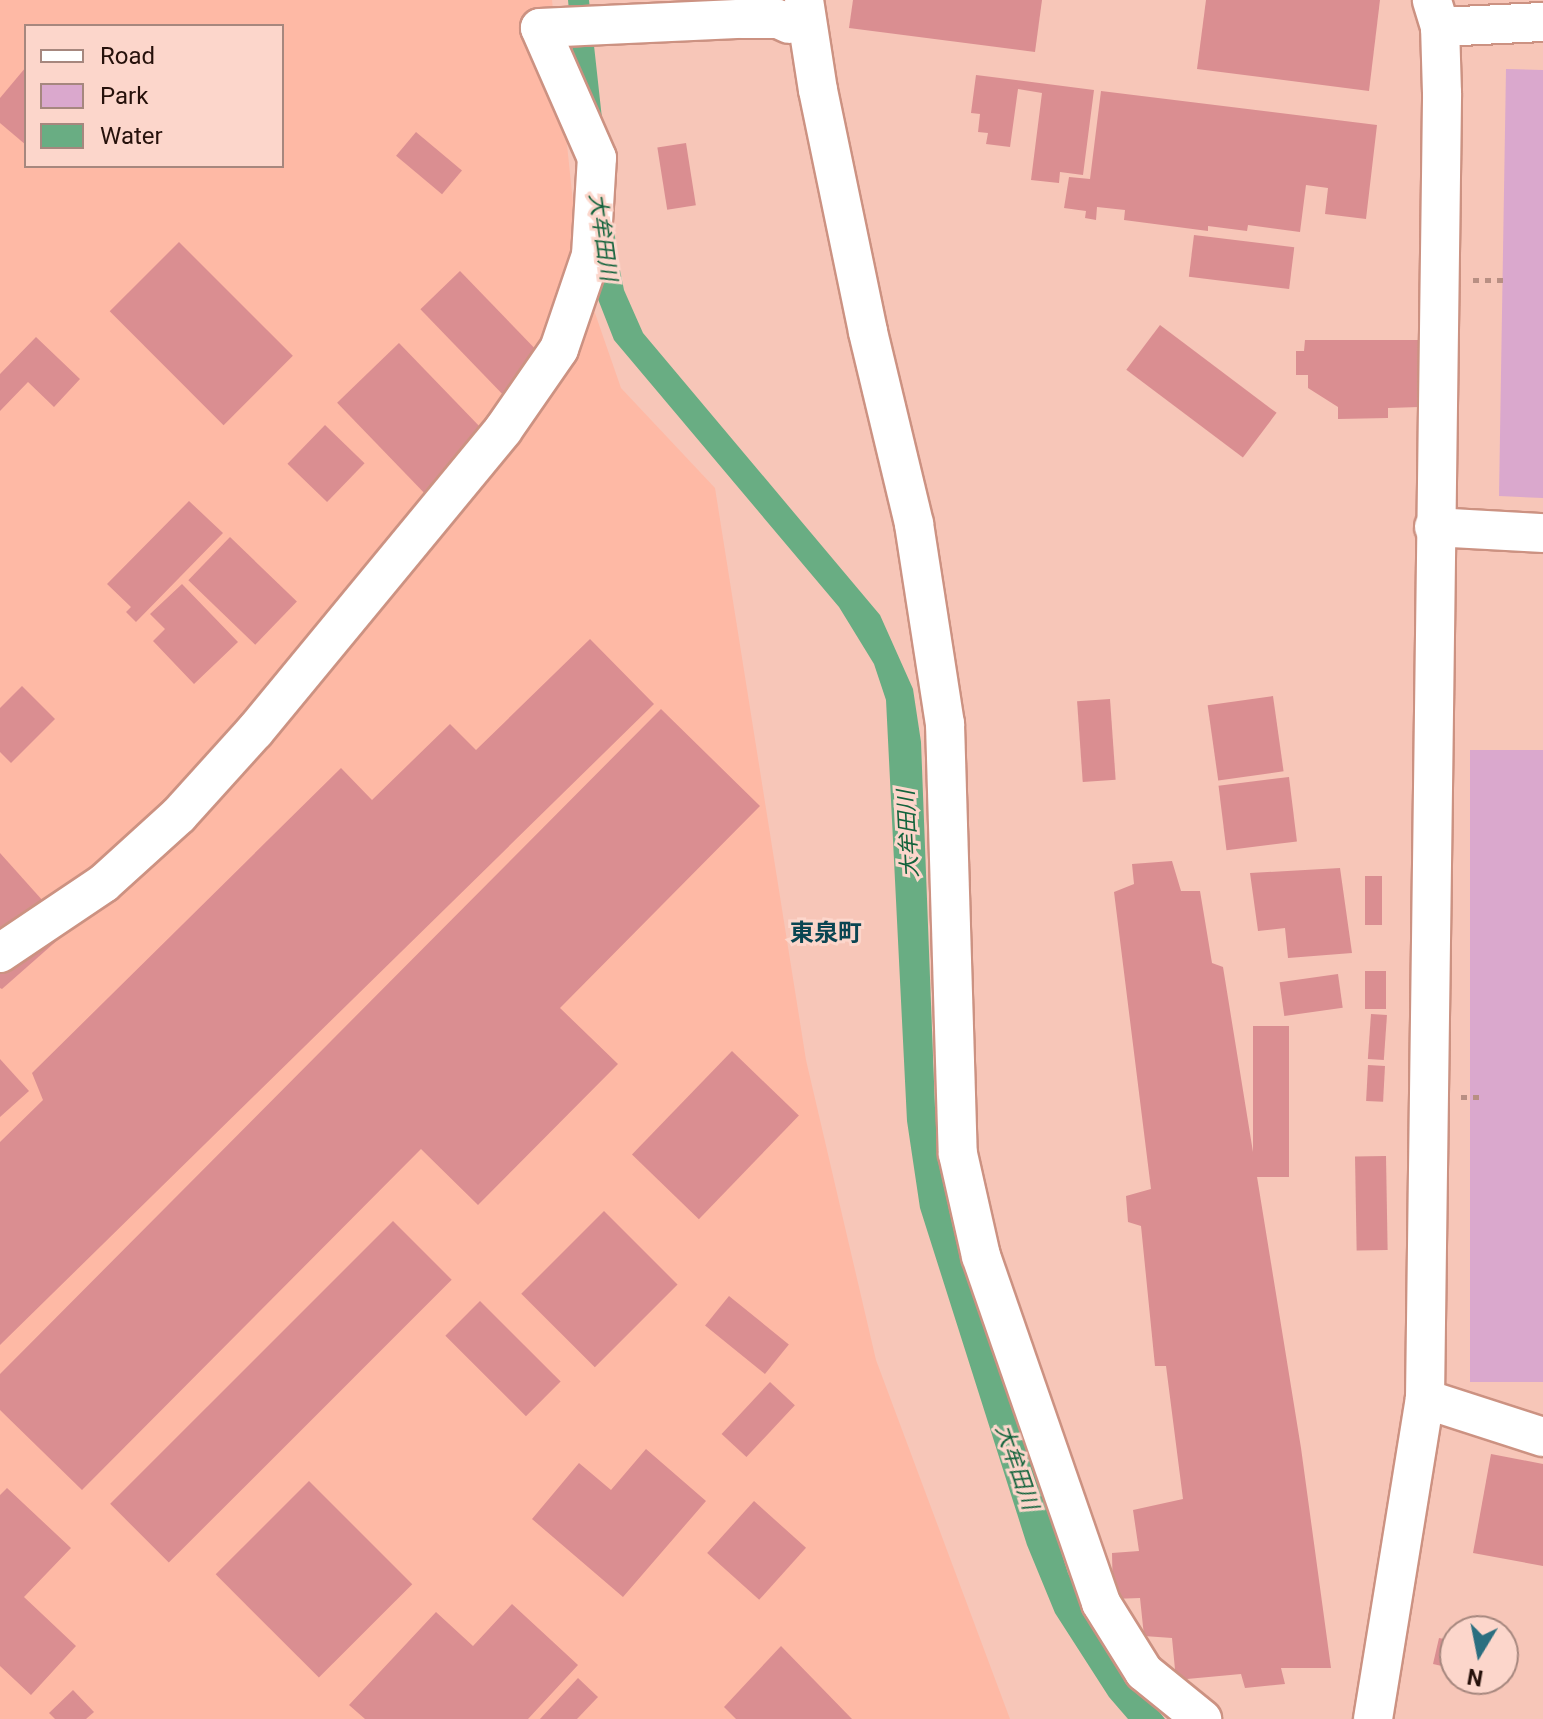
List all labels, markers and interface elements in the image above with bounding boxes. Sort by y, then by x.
legend [24,24,284,168]
text: Road [100,42,155,70]
text: Park [100,82,148,110]
text: Water [100,122,163,150]
water label: 大牟田川 [584,192,622,282]
water label: 大牟田川 [893,789,923,879]
district label: 東泉町 [790,920,862,948]
water label: 大牟田川 [990,1421,1044,1513]
north arrow [1439,1615,1519,1695]
text: N [1465,1663,1485,1691]

